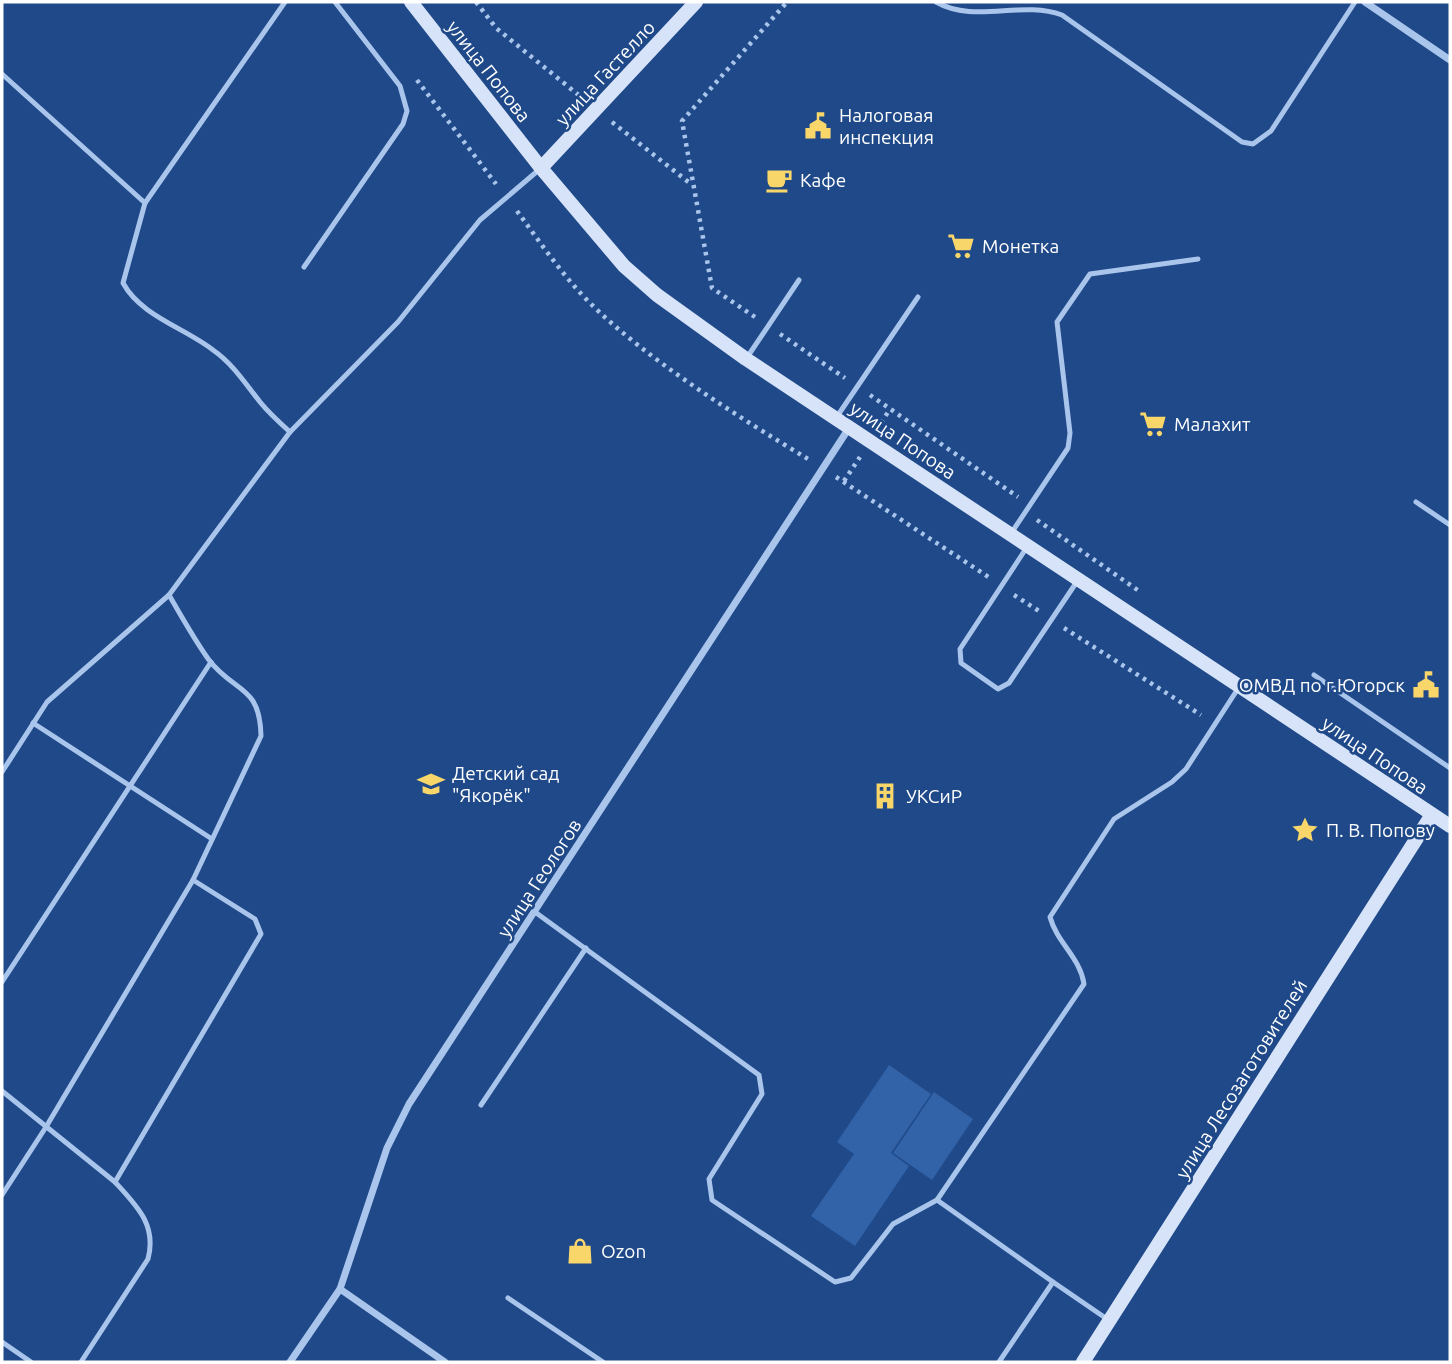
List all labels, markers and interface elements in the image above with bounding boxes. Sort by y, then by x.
street label: улица Попова [443,16,535,126]
street label: улица Гастелло [551,16,659,130]
place label: Налоговая инспекция [839,104,934,148]
public building icon: Налоговая инспекция [803,111,833,141]
cafe icon: Кафе [764,165,794,195]
place label: Кафе [800,169,846,191]
supermarket icon: Монетка [946,231,976,261]
place label: Монетка [982,235,1059,257]
street label: улица Попова [846,397,960,483]
supermarket icon: Малахит [1138,409,1168,439]
place label: Малахит [1174,413,1251,435]
public building icon: ОМВД по г.Югорск [1411,670,1441,700]
place label: ОМВД по г.Югорск [1239,674,1405,696]
street label: улица Попова [1318,712,1432,798]
place label: Детский сад "Якорёк" [452,762,559,806]
school or university icon: Детский сад "Якорёк" [416,769,446,799]
building icon: УКСиР [870,781,900,811]
place label: УКСиР [906,785,962,807]
street label: улица Геологов [492,815,586,941]
place icon: П. В. Попову [1290,815,1320,845]
place label: П. В. Попову [1326,819,1435,841]
street label: улица Лесозаготовителей [1171,975,1311,1183]
shop icon: Ozon [565,1236,595,1266]
place label: Ozon [601,1240,646,1262]

